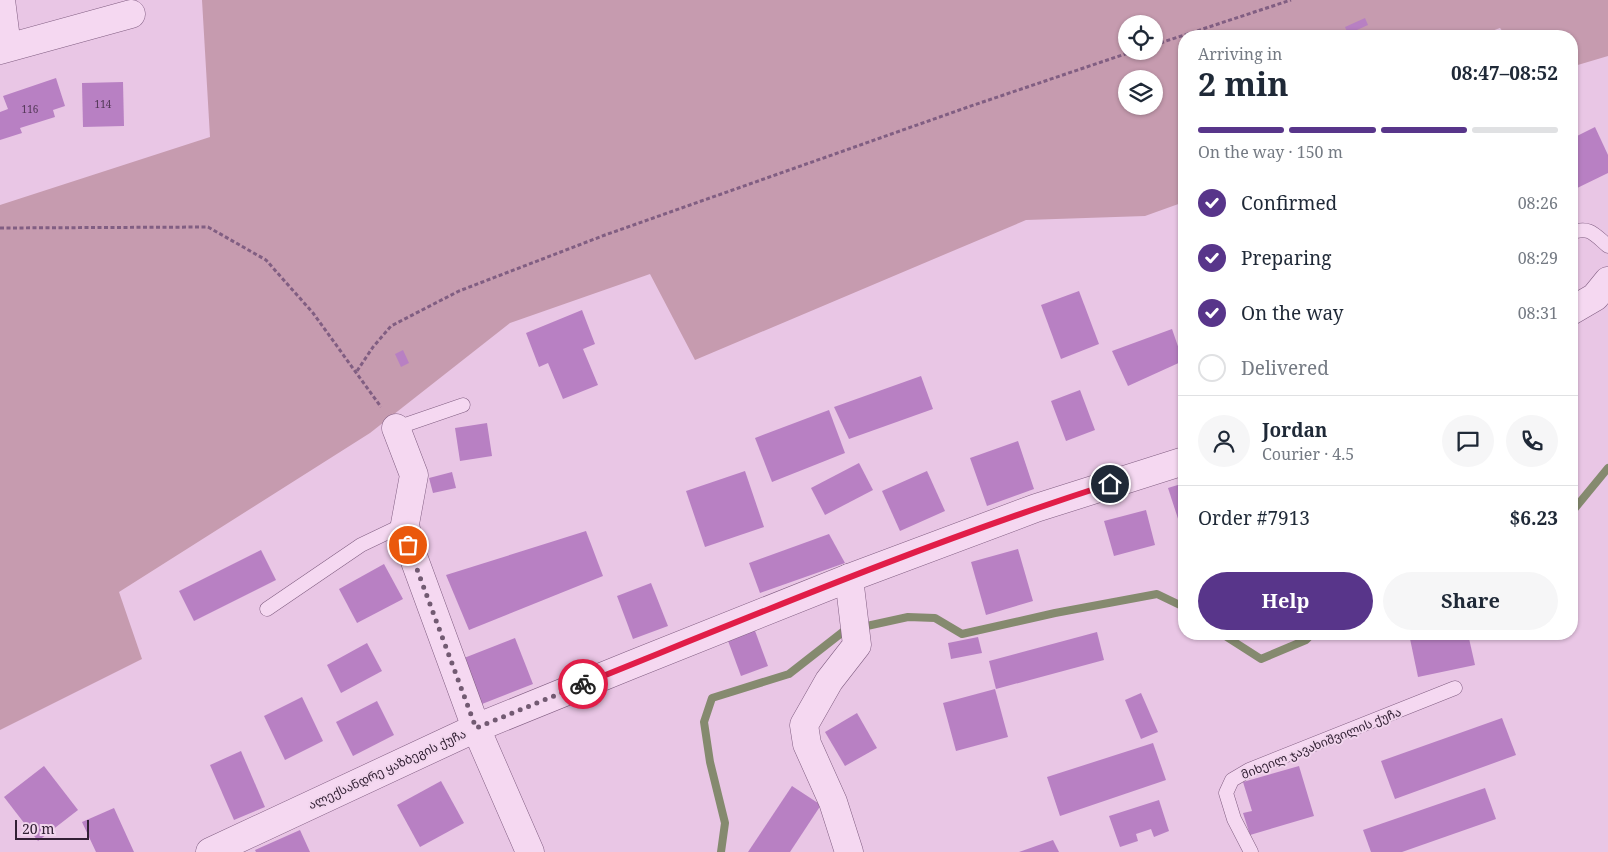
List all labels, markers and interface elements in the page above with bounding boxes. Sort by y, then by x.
map controls [1118,15,1163,115]
button: locate [1118,15,1163,60]
text: Arriving in [1198,43,1282,65]
text: 08:47–08:52 [1451,60,1558,86]
text: 2 min [1198,62,1289,105]
button: layers [1118,70,1163,115]
house number: 114 [95,97,112,111]
house number: 116 [22,102,39,116]
text: On the way · 150 m [1198,141,1343,163]
icon: check [1198,189,1226,217]
text: Confirmed [1241,190,1337,216]
text: 08:26 [1518,192,1558,214]
icon: check [1198,244,1226,272]
text: Preparing [1241,245,1331,271]
text: 08:29 [1518,247,1558,269]
icon: check [1198,299,1226,327]
text: On the way [1241,300,1344,326]
text: 08:31 [1518,302,1558,324]
text: Delivered [1241,355,1329,381]
button: person [1198,415,1250,467]
button: chat [1442,415,1494,467]
button: phone [1506,415,1558,467]
text: Jordan [1262,417,1328,443]
text: Courier · 4.5 [1262,443,1354,465]
pin [1089,463,1131,505]
icon: home [1096,470,1124,498]
text: Order #7913 [1198,505,1310,531]
text: $6.23 [1509,505,1558,531]
pin [387,524,429,566]
icon: bag [394,531,422,559]
button: Help [1198,572,1373,630]
button: Share [1383,572,1558,630]
courier [558,659,608,709]
icon: bike [569,670,597,698]
street label: მიხეილ ჯავახიშვილის ქუჩა [1238,703,1404,783]
street label: ალექსანდრე ყაზბეგის ქუჩა [305,725,469,813]
scale bar [15,817,89,840]
text: 20 m [22,819,55,838]

